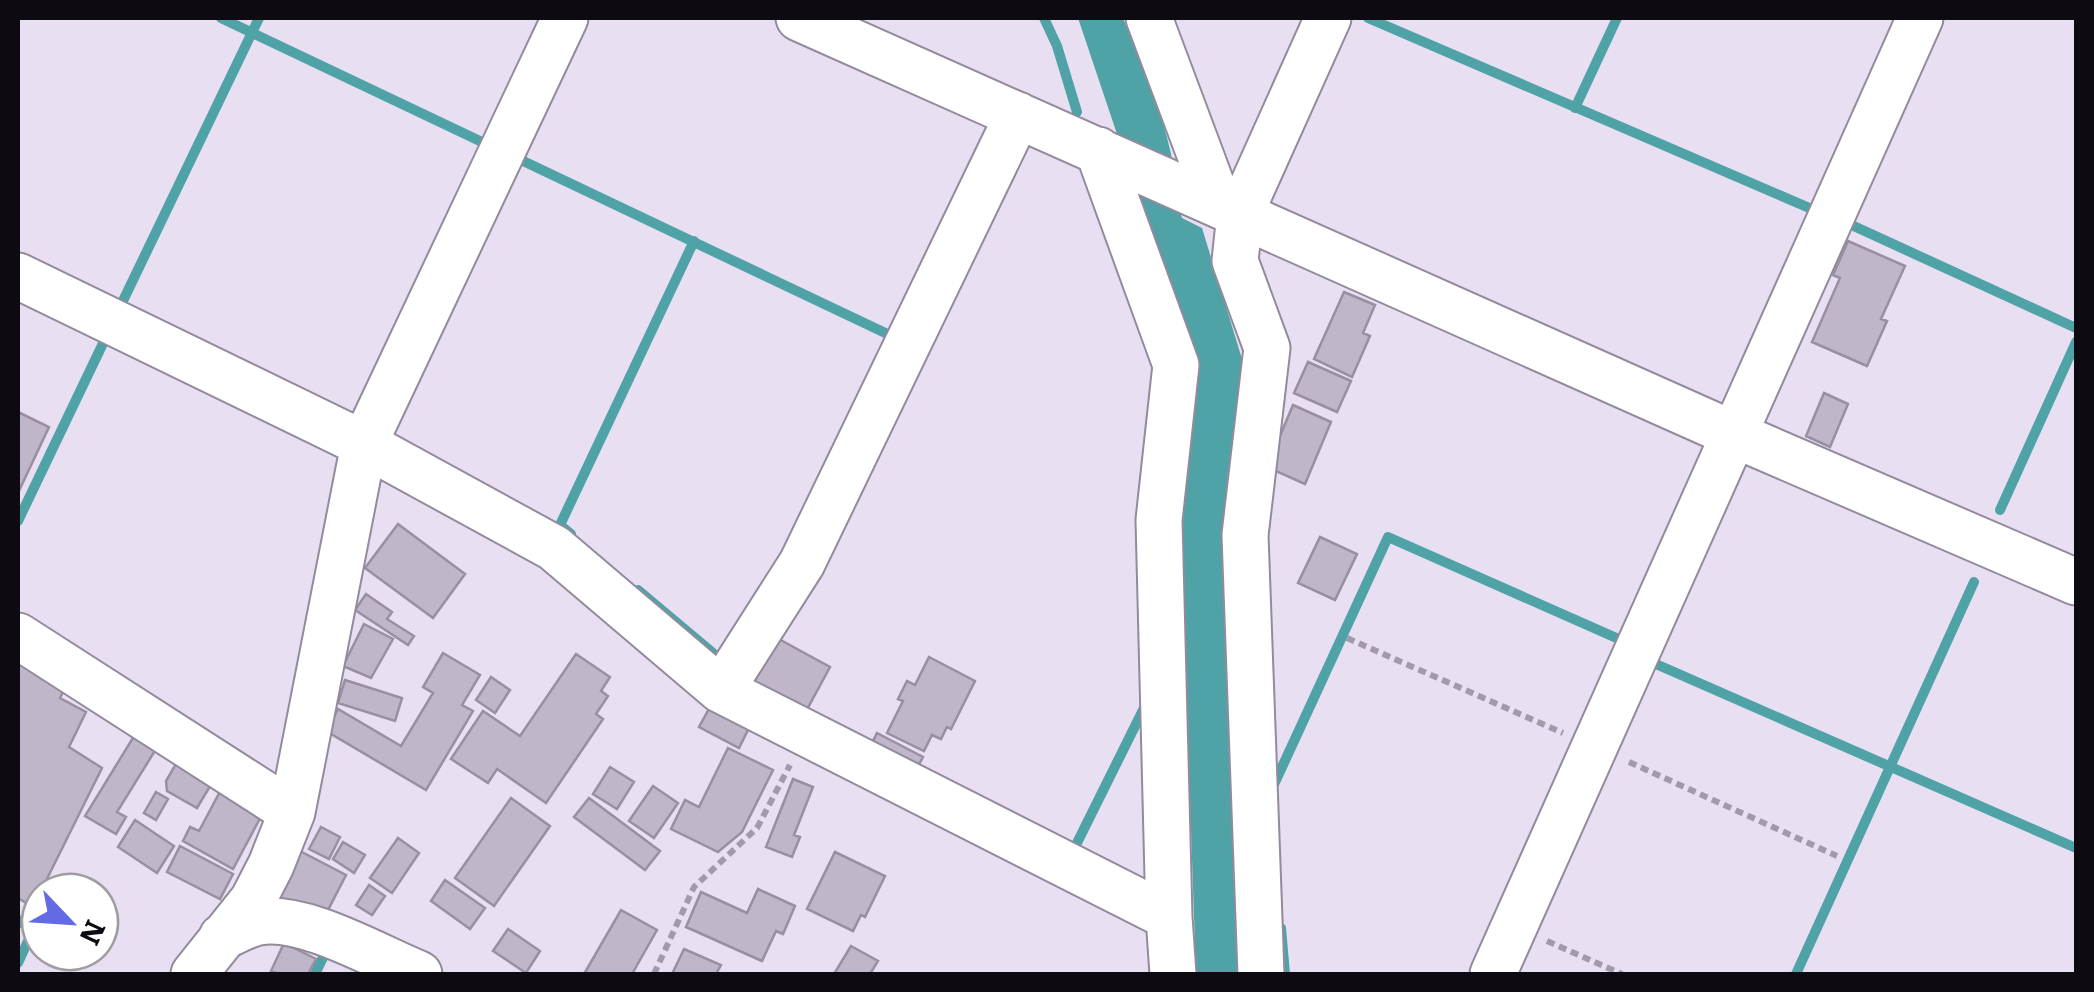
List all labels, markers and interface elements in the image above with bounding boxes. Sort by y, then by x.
north arrow [20,872,120,972]
text: N [70,914,118,953]

